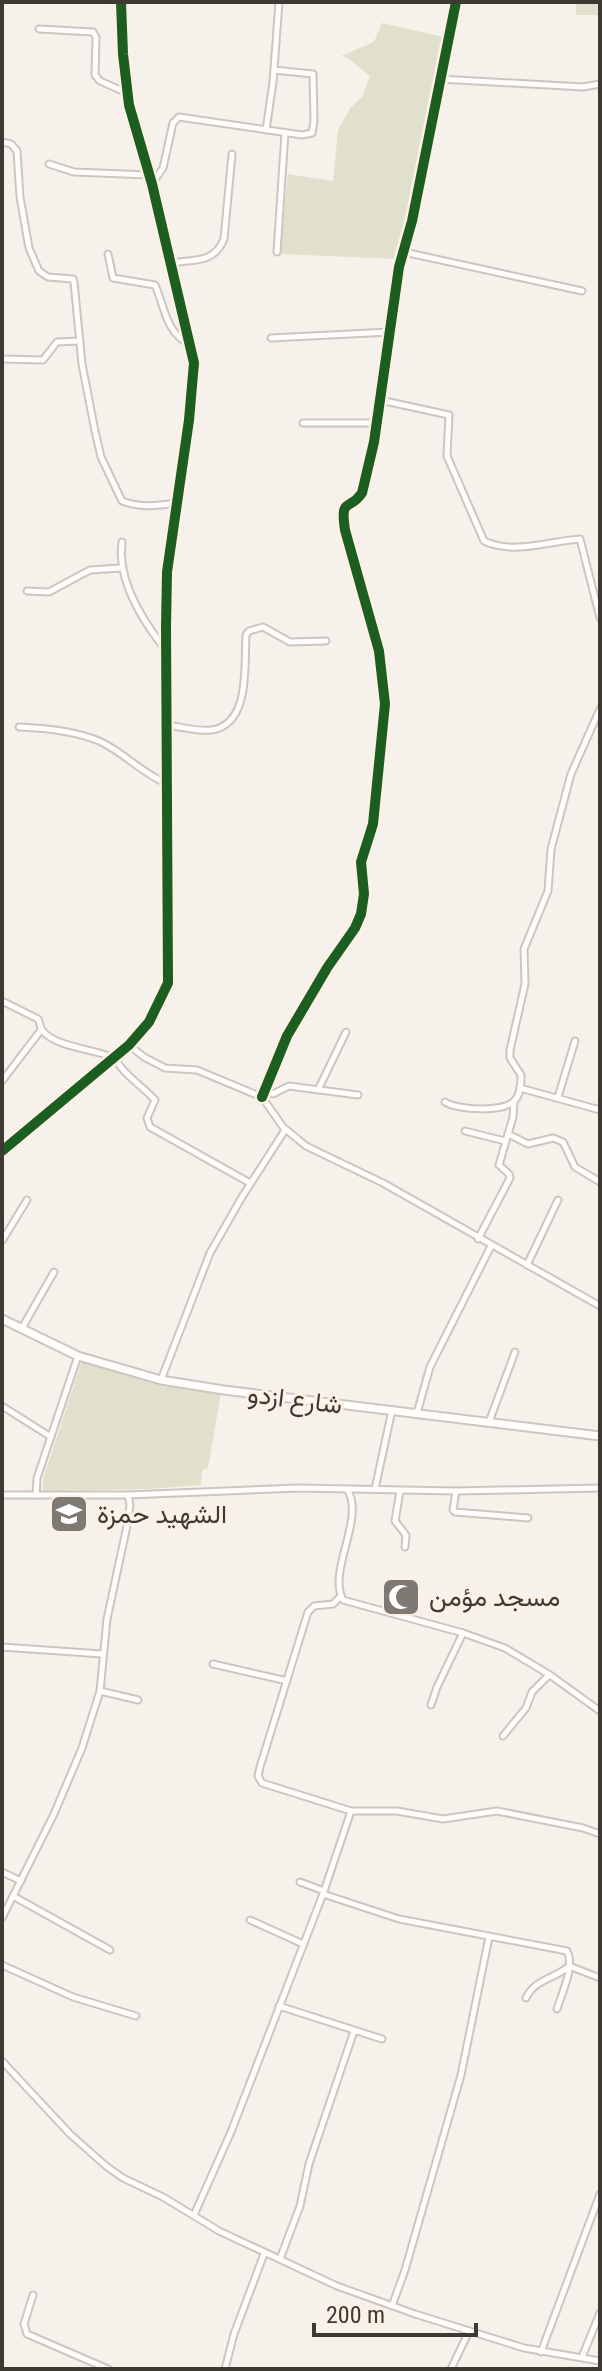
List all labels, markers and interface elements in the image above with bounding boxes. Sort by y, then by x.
street label: شارع ازدو [246,1378,344,1423]
school or university icon: الشهيد حمزة [48,1493,90,1535]
place label: الشهيد حمزة [97,1499,227,1530]
mosque icon: مسجد مؤمن [380,1576,422,1618]
place label: مسجد مؤمن [429,1582,560,1613]
scale bar [314,2287,476,2337]
text: 200 m [326,2301,385,2329]

